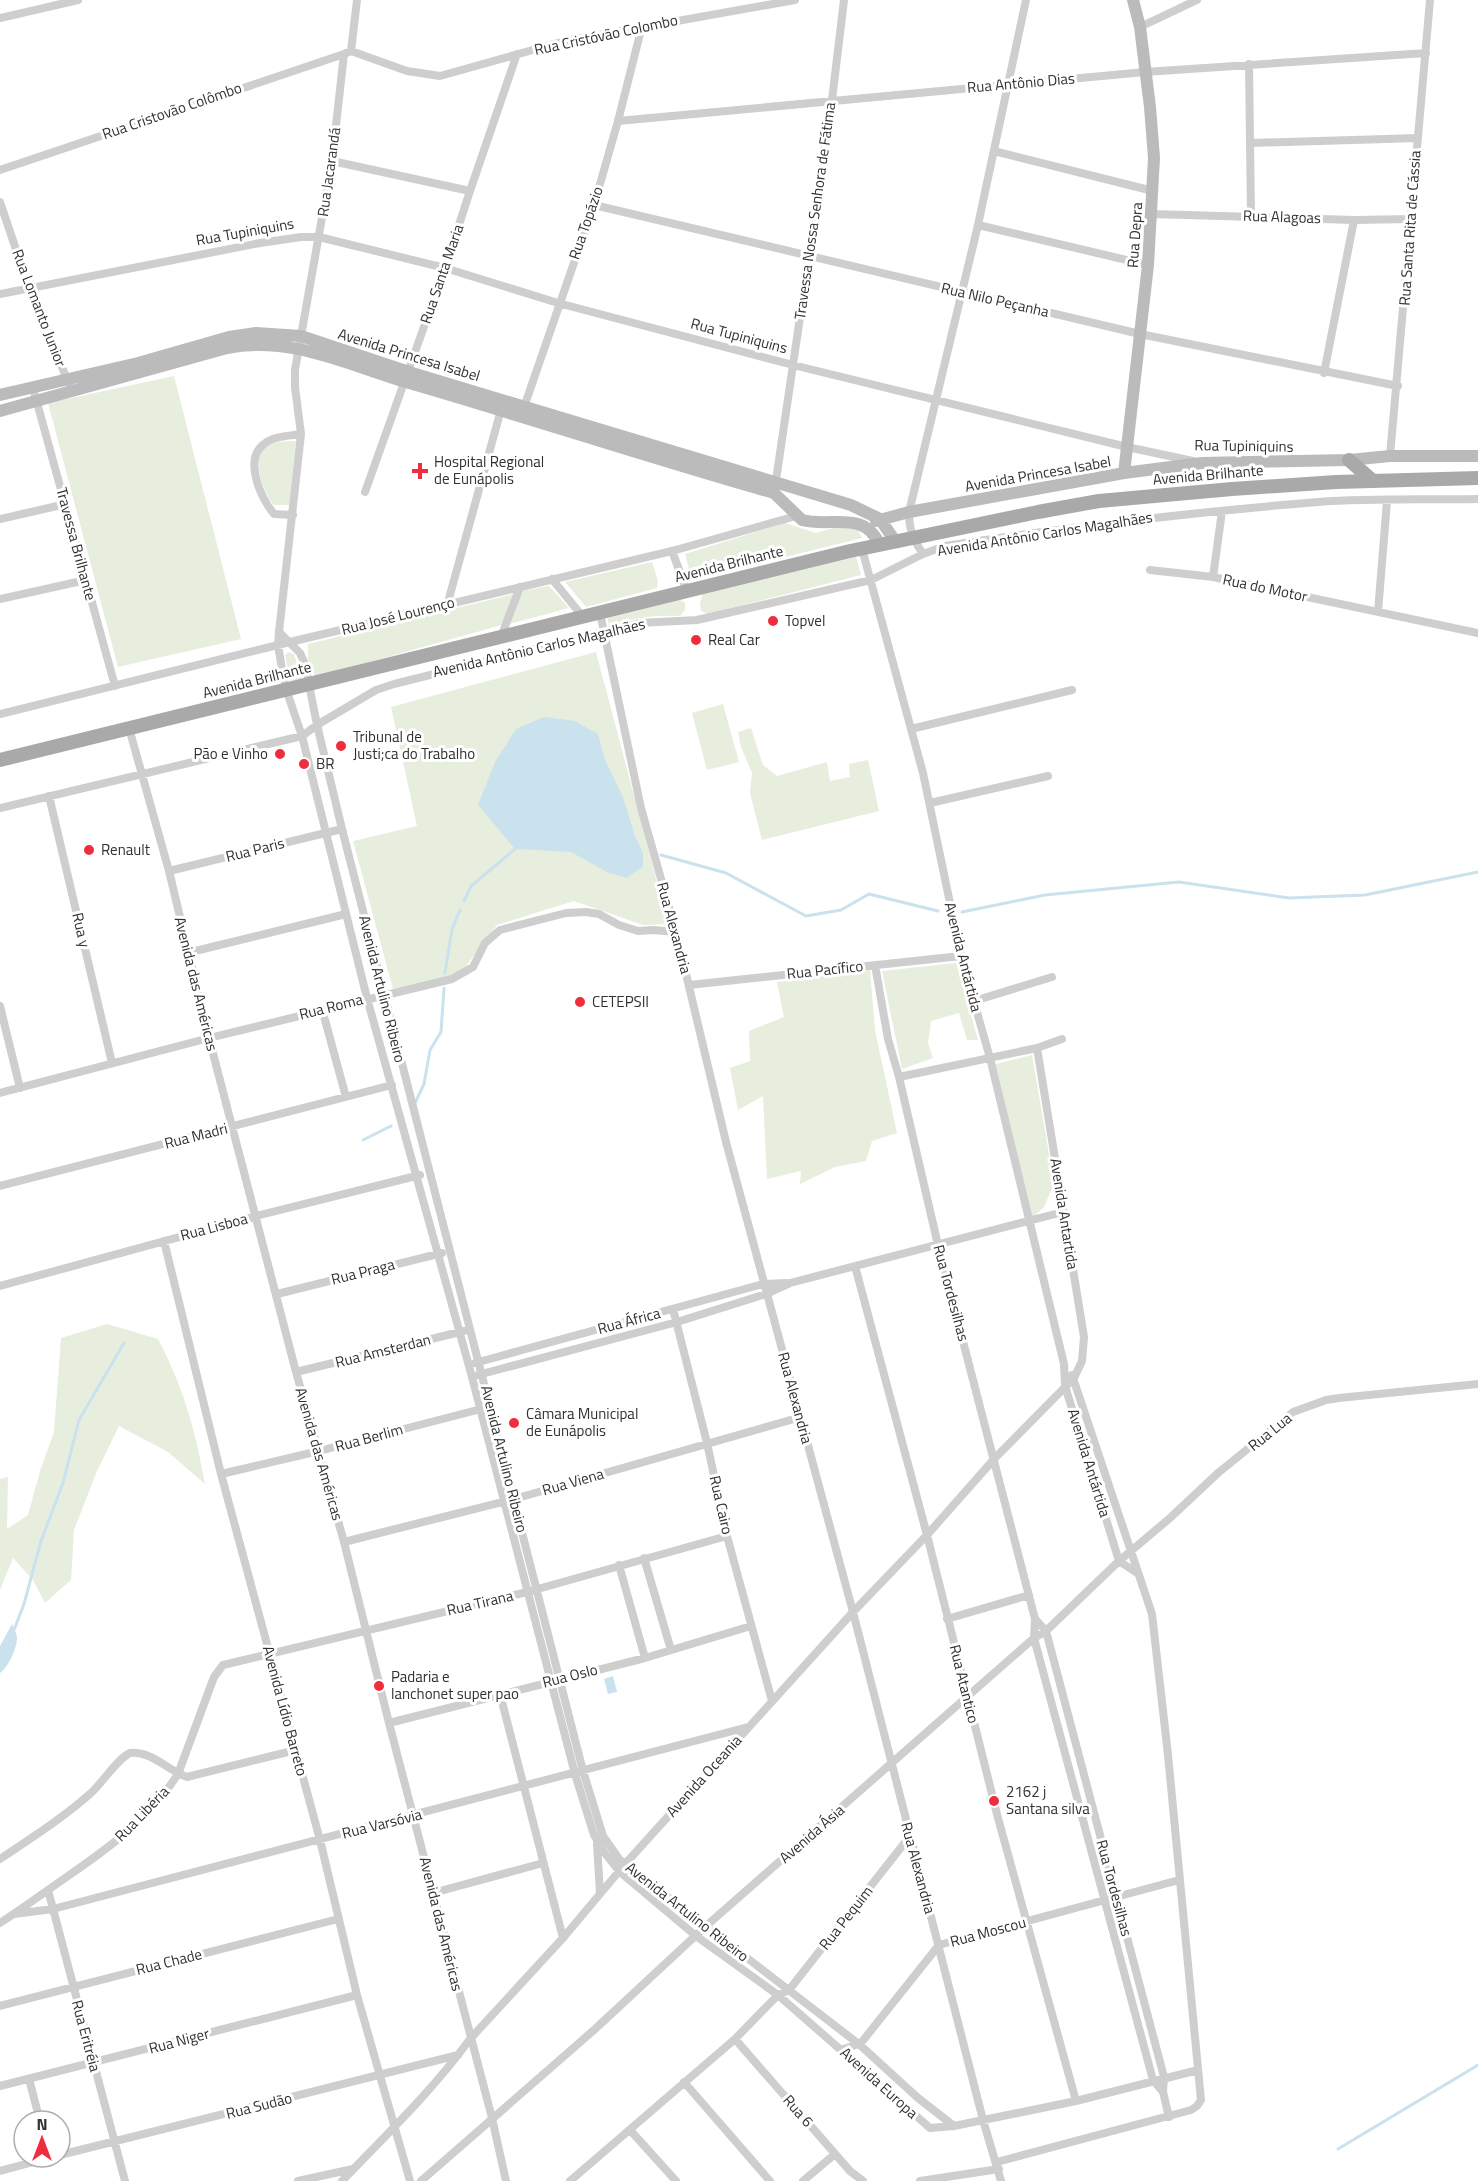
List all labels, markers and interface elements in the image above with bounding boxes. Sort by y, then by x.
street label: Rua Cristóvão Colombo [532,8,680,61]
street label: Rua Antônio Dias [966,66,1076,99]
street label: Rua Cristovão Colômbo [99,76,245,145]
street label: Travessa Nossa Senhora de Fátima [788,100,841,321]
street label: Rua Jacarandá [311,125,346,218]
street label: Rua Santa Rita de Cássia [1393,149,1426,306]
street label: Rua Topázio [562,183,609,262]
street label: Rua Depra [1121,201,1148,269]
street label: Rua Alagoas [1243,204,1321,229]
street label: Rua Tupiniquins [194,212,296,251]
street label: Rua Santa Maria [414,221,469,327]
street label: Rua Lomanto Junior [6,246,72,370]
street label: Rua Nilo Peçanha [939,276,1052,323]
street label: Rua Tupiniquins [688,312,790,359]
street label: Avenida Princesa Isabel [335,322,483,387]
street label: Rua Tupiniquins [1194,433,1294,458]
street label: Avenida Princesa Isabel [963,449,1113,498]
place label: Hospital Regional de Eunápolis [434,450,544,490]
street label: Avenida Brilhante [1152,458,1264,491]
marker: Hospital Regional de Eunápolis [411,462,429,480]
street label: Travessa Brilhante [50,485,103,603]
street label: Avenida Antônio Carlos Magalhães [936,505,1154,562]
street label: Avenida Brilhante [672,539,786,588]
street label: Rua do Motor [1221,567,1310,608]
street label: Rua José Lourenço [339,590,457,641]
place label: Topvel [785,609,825,632]
street label: Avenida Antônio Carlos Magalhães [430,612,647,683]
marker: Topvel [766,614,780,628]
place label: Real Car [708,628,760,651]
marker: Real Car [689,633,703,647]
street label: Avenida Brilhante [200,655,314,704]
place label: Tribunal de Justi;ca do Trabalho [353,725,475,765]
marker: Tribunal de Justi;ca do Trabalho [334,739,348,753]
place label: Pão e Vinho [194,742,268,765]
marker: Pão e Vinho [273,747,287,761]
place label: BR [316,752,334,775]
marker: BR [297,757,311,771]
street label: Rua Paris [223,831,287,868]
place label: Renault [101,838,151,861]
marker: Renault [82,843,96,857]
street label: Rua Alexandria [651,879,698,977]
street label: Avenida Antártida [939,900,988,1015]
street label: Rua y [66,910,97,950]
street label: Avenida Artulino Ribeiro [353,913,412,1065]
street label: Avenida das Américas [169,914,224,1053]
street label: Rua Pacífico [786,954,864,985]
street label: Rua Roma [297,987,366,1026]
place label: CETEPSII [592,990,649,1013]
marker: CETEPSII [573,995,587,1009]
street label: Rua Madri [162,1117,230,1154]
street label: Avenida Antartida [1044,1157,1085,1272]
street label: Rua Lisboa [178,1206,251,1247]
street label: Rua Tordesilhas [928,1242,975,1344]
street label: Rua Praga [329,1252,398,1291]
street label: Rua África [595,1301,663,1340]
street label: Rua Amsterdan [333,1328,433,1374]
street label: Rua Alexandria [772,1349,819,1447]
street label: Avenida Artulino Ribeiro [475,1383,534,1535]
street label: Avenida das Américas [289,1385,350,1523]
place label: Câmara Municipal de Eunápolis [526,1402,638,1442]
street label: Avenida Antártida [1062,1406,1117,1520]
street label: Rua Lua [1243,1406,1297,1456]
marker: Câmara Municipal de Eunápolis [507,1416,521,1430]
street label: Rua Berlim [332,1417,405,1458]
street label: Rua Viena [539,1462,607,1501]
street label: Rua Cairo [704,1473,739,1537]
street label: Rua Tirana [444,1584,516,1621]
street label: Rua Atantico [944,1642,985,1726]
street label: Avenida Lídio Barreto [257,1643,314,1779]
street label: Rua Oslo [540,1658,600,1693]
place label: Padaria e lanchonet super pao [391,1665,519,1705]
marker: Padaria e lanchonet super pao [372,1679,386,1693]
street label: Avenida Oceania [660,1729,747,1822]
street label: Rua Libéria [109,1780,175,1847]
place label: 2162 j Santana silva [1006,1780,1090,1820]
marker: 2162 j Santana silva [987,1794,1001,1808]
street label: Avenida Ásia [774,1798,850,1869]
street label: Rua Varsóvia [339,1802,425,1845]
street label: Rua Alexandria [895,1819,942,1917]
street label: Rua Tordesilhas [1091,1837,1138,1939]
street label: Avenida das Américas [414,1854,469,1993]
street label: Avenida Artulino Ribeiro [621,1856,754,1967]
street label: Rua Pequim [813,1881,878,1955]
street label: Rua Moscou [947,1910,1028,1953]
street label: Rua Chade [133,1942,204,1981]
street label: Rua Eritréia [66,1997,107,2075]
street label: Rua Niger [146,2021,212,2060]
street label: Avenida Europa [835,2041,924,2124]
street label: Rua Sudão [223,2086,294,2125]
street label: Rua 6 [778,2089,819,2132]
north arrow [12,2109,72,2169]
text: N [36,2112,48,2136]

